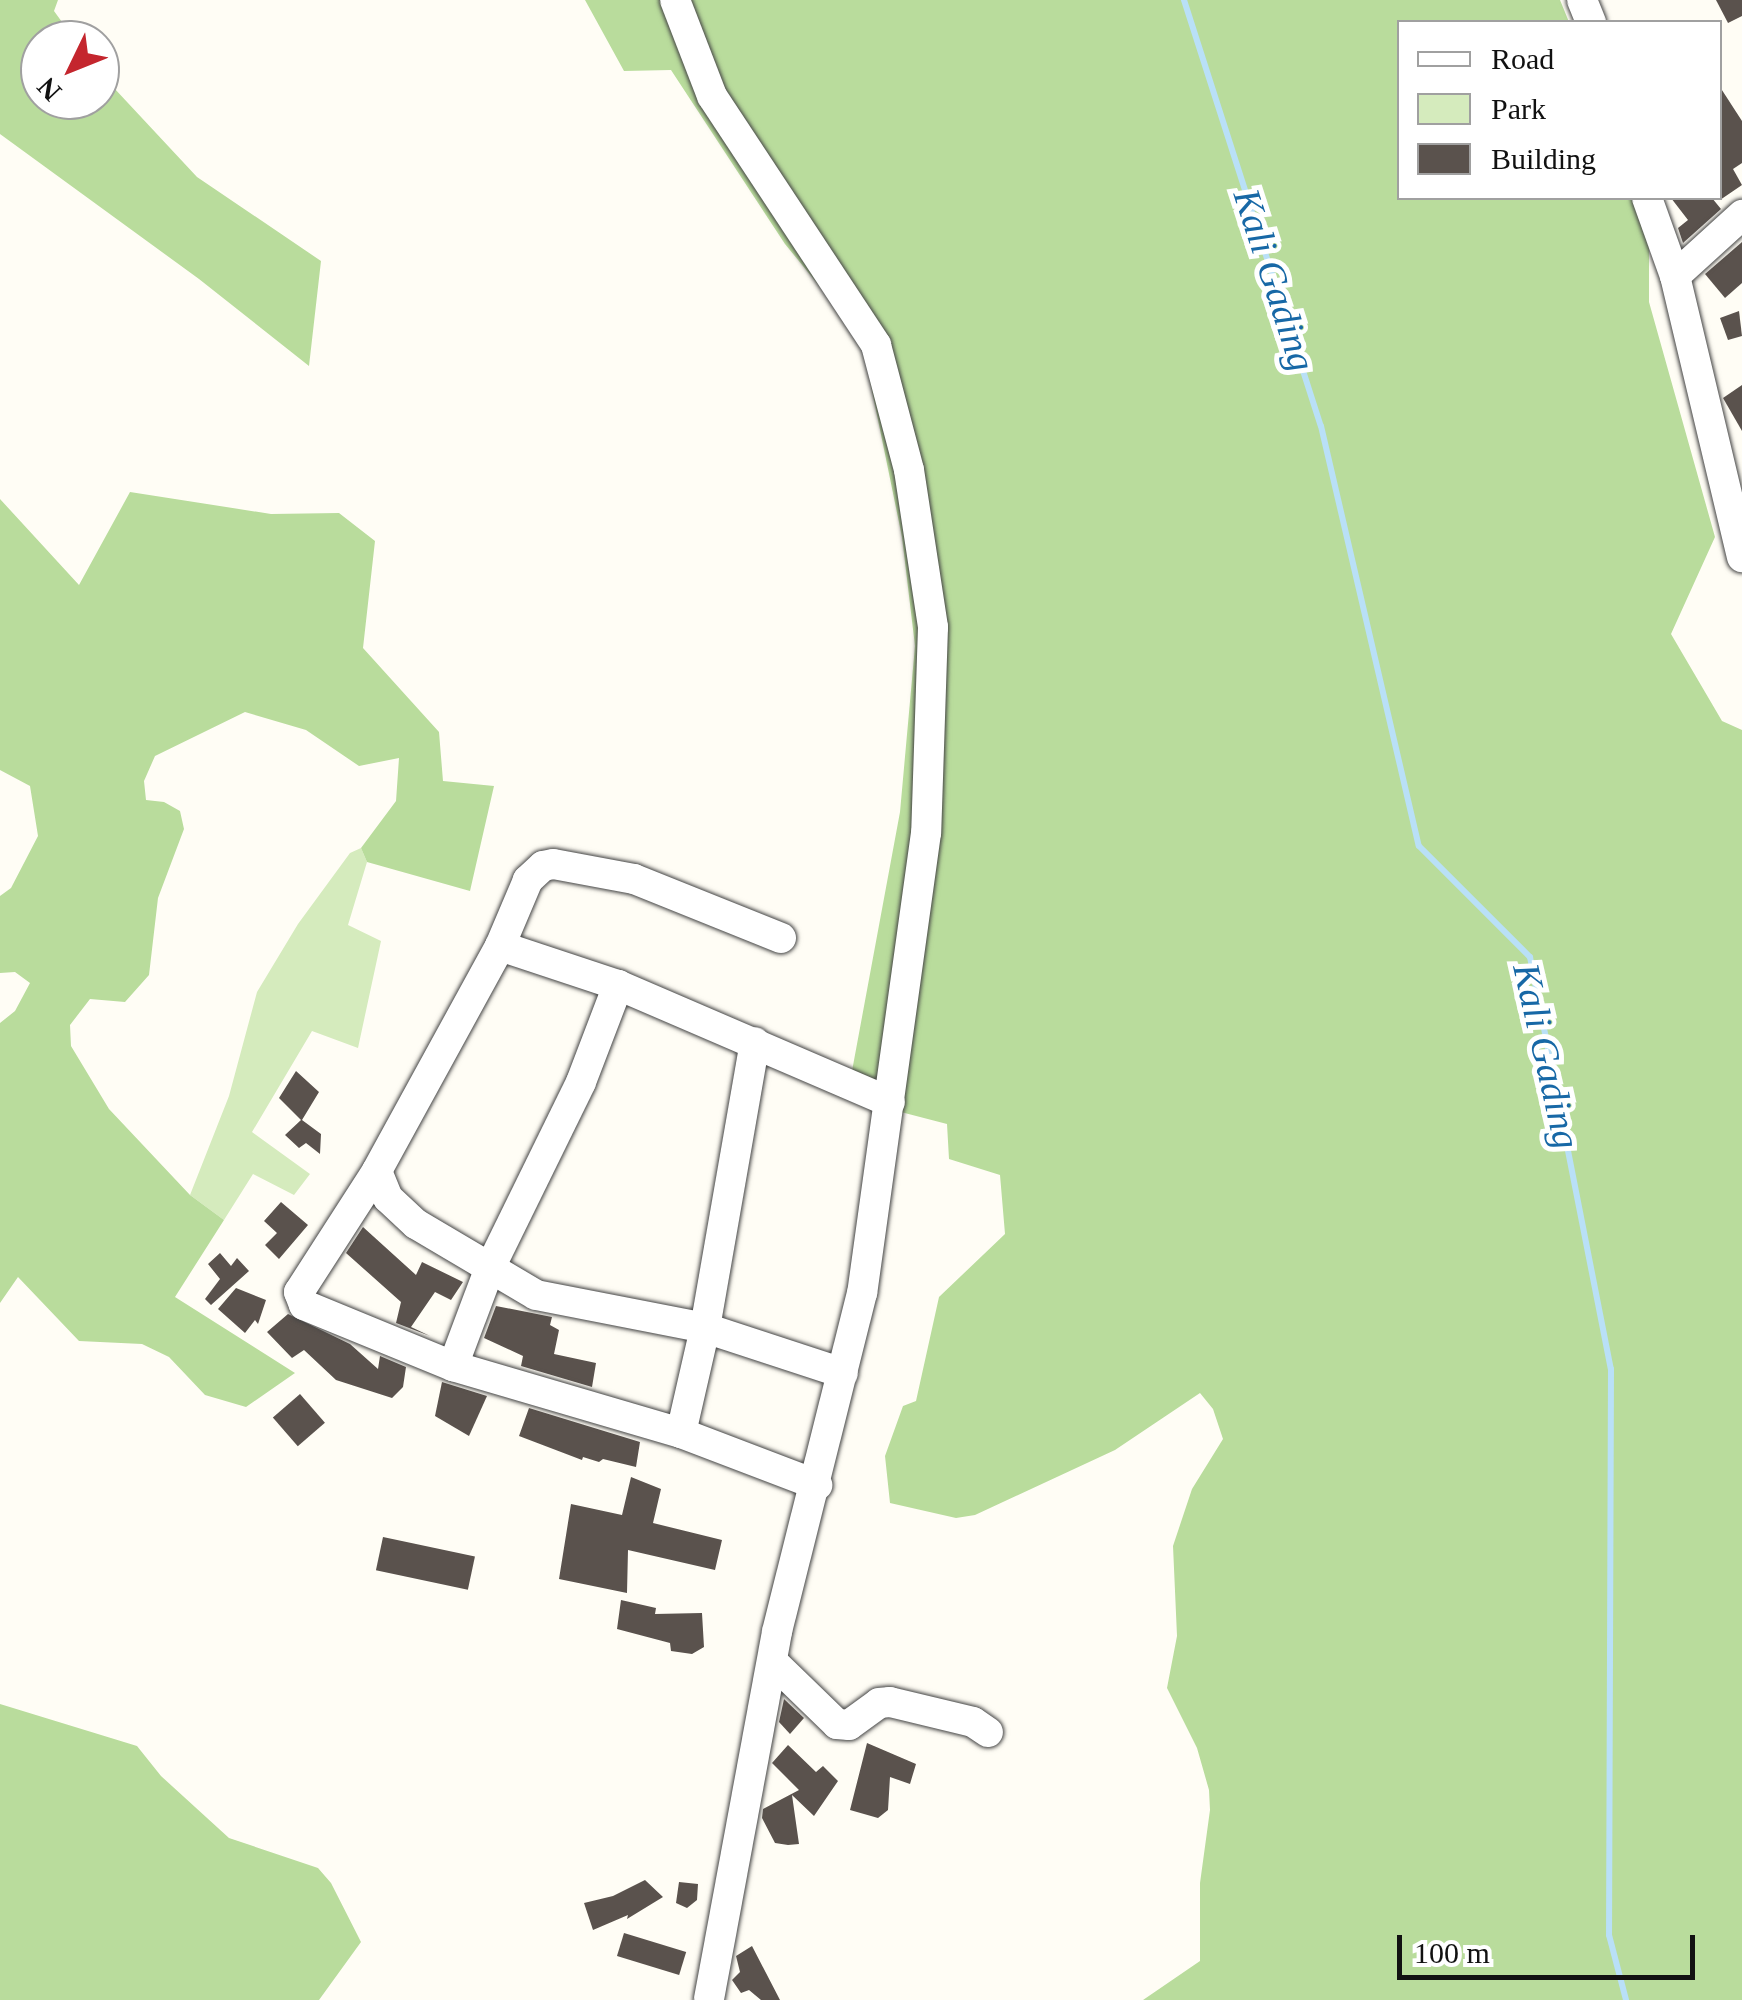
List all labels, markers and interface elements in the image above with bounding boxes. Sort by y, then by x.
north arrow [20,20,120,120]
legend [1397,20,1722,200]
text: Road [1491,42,1554,75]
text: N [31,71,67,107]
text: Park [1491,92,1546,125]
text: Building [1491,142,1596,175]
water label: Kali Gading [1223,183,1325,377]
water label: Kali Gading [1503,959,1589,1153]
scale bar [1402,1915,1700,1977]
text: 100 m [1414,1936,1490,1969]

